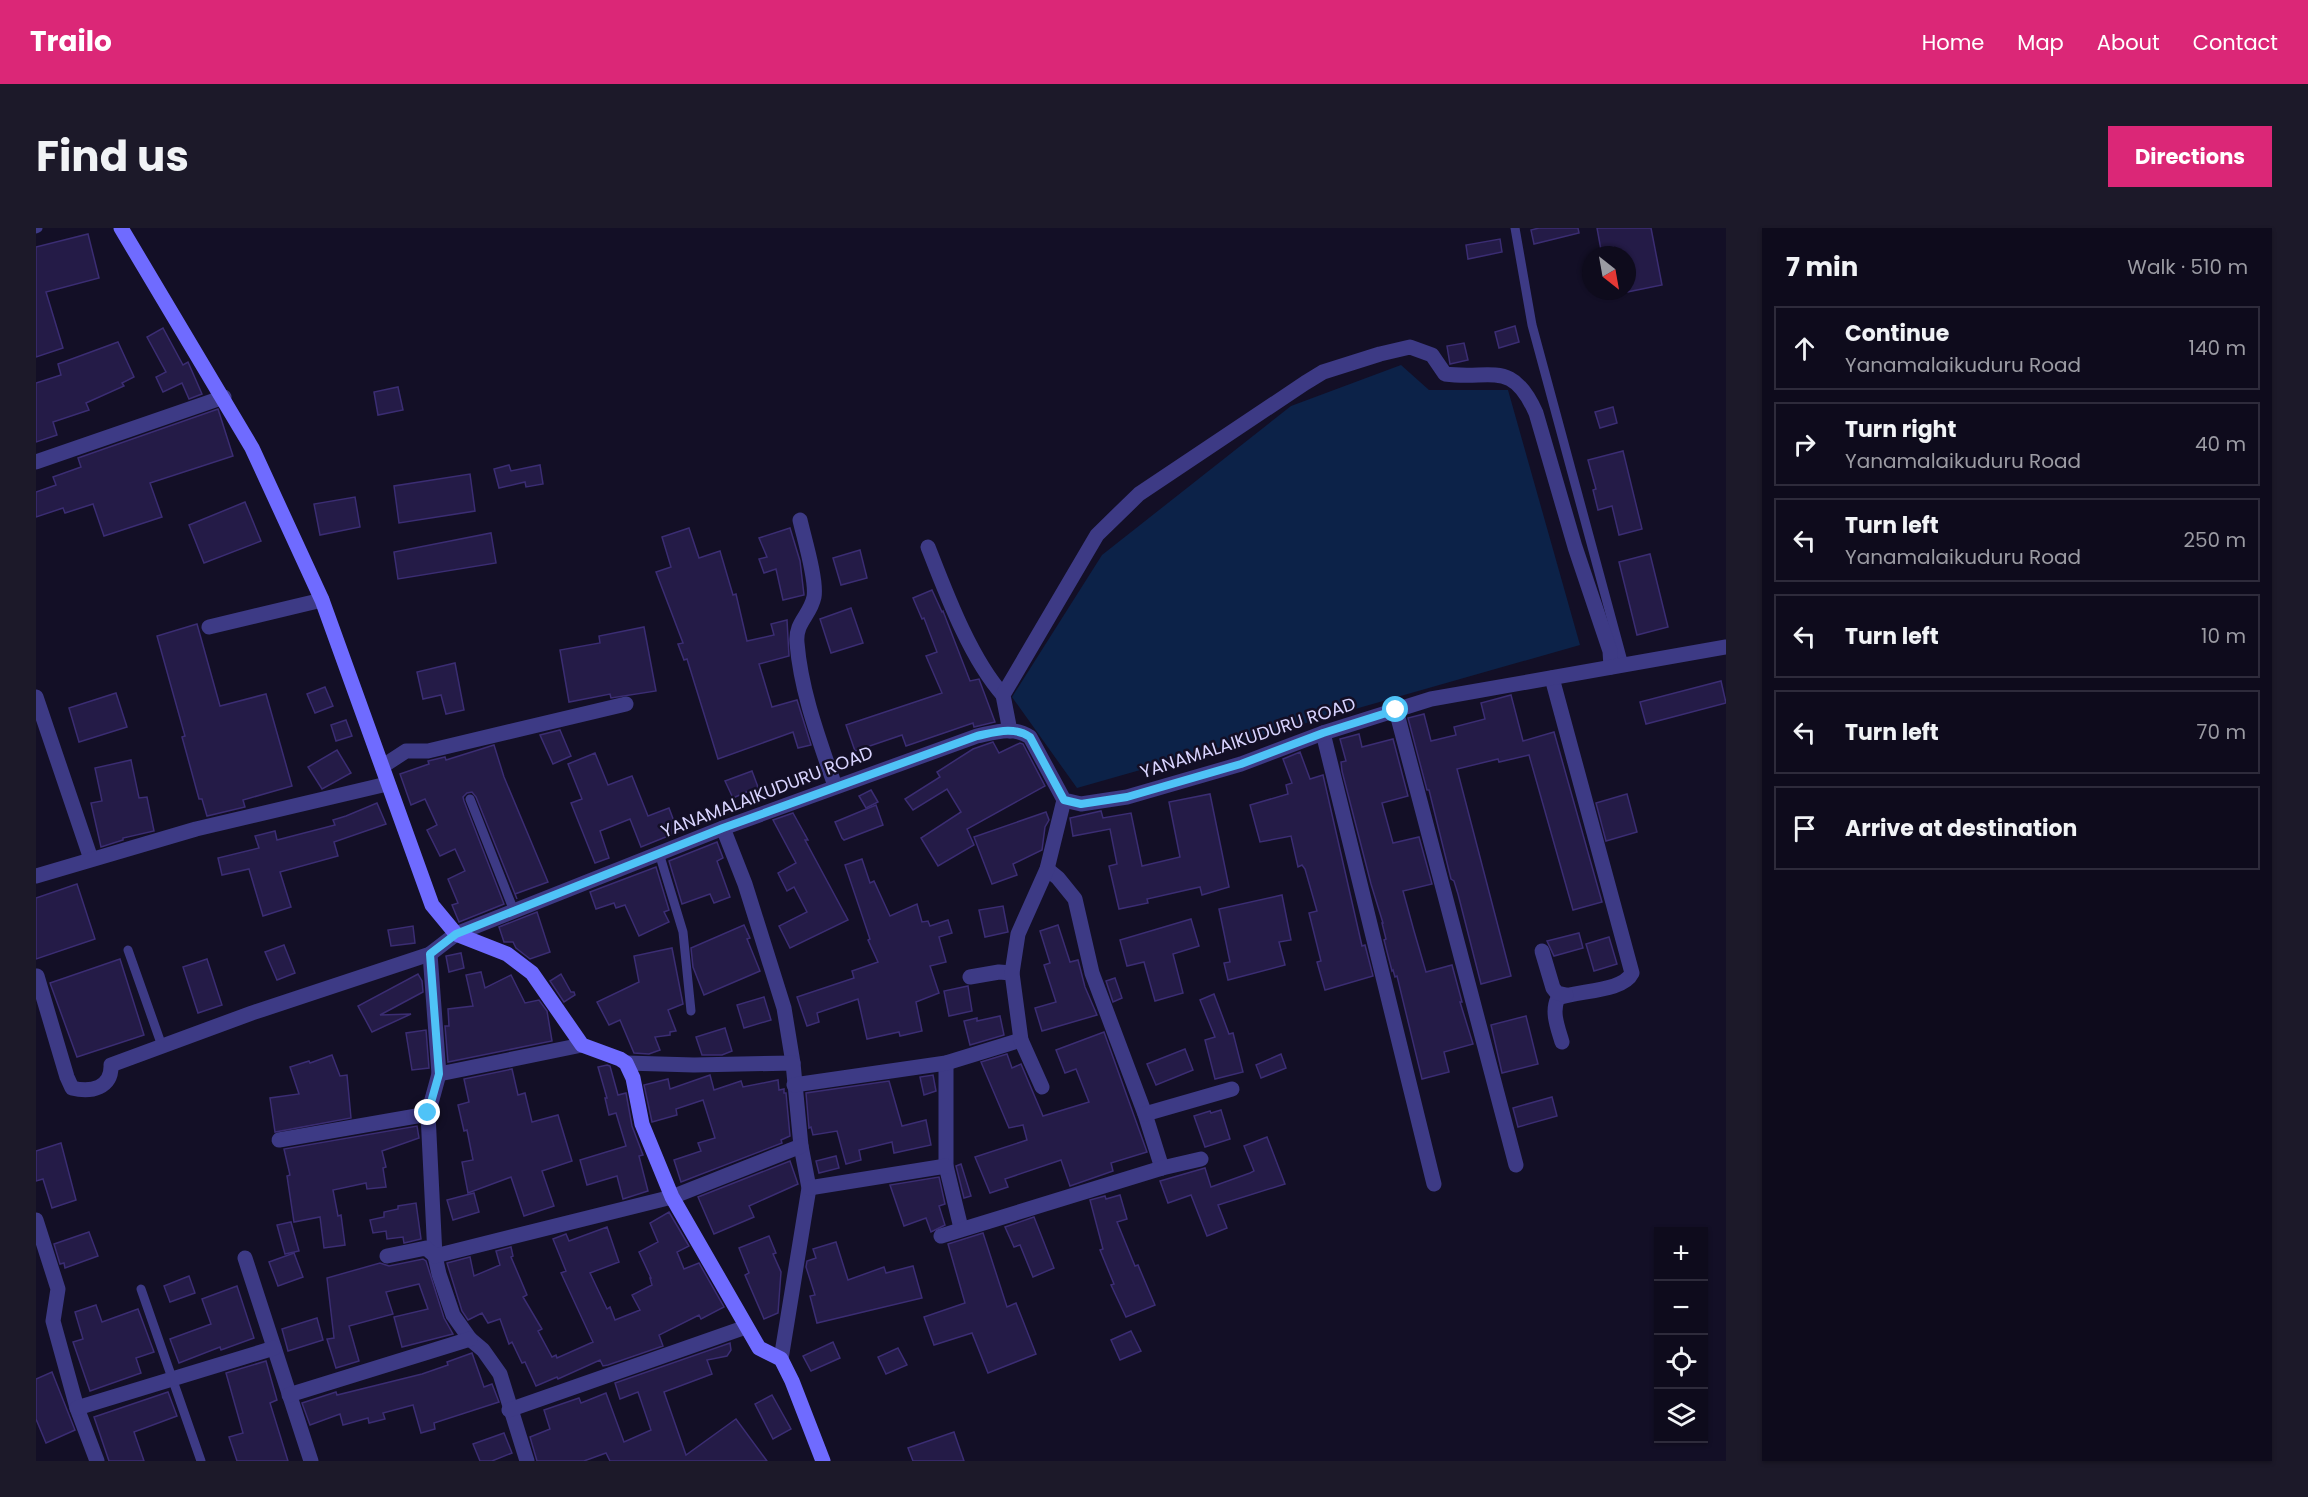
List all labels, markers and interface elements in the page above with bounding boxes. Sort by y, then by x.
text: Trailo [30,22,112,61]
text: Home [1922,28,1984,57]
text: Map [2017,28,2064,57]
text: About [2097,28,2160,57]
text: Contact [2193,28,2278,57]
button: Directions [2108,126,2272,187]
text: Find us [36,127,189,186]
north arrow [1582,246,1636,300]
text: 7 min [1786,249,1858,285]
text: Walk · 510 m [2127,253,2248,281]
text: Continue [1845,318,1949,349]
icon: ahead [1788,332,1821,365]
text: 140 m [2189,334,2246,362]
text: Yanamalaikuduru Road [1845,351,2081,379]
text: Turn right [1845,414,1956,445]
icon: right [1788,428,1821,461]
text: 40 m [2195,430,2246,458]
text: Yanamalaikuduru Road [1845,447,2081,475]
text: Turn left [1845,510,1939,541]
icon: left [1788,524,1821,557]
text: 250 m [2183,526,2246,554]
text: Yanamalaikuduru Road [1845,543,2081,571]
icon: left [1788,620,1821,653]
text: Turn left [1845,621,1939,652]
text: 10 m [2201,622,2246,650]
street label: YANAMALAIKUDURU ROAD [1137,691,1359,784]
route start [1382,696,1408,722]
icon: left [1788,716,1821,749]
text: Turn left [1845,717,1939,748]
text: 70 m [2197,718,2246,746]
street label: YANAMALAIKUDURU ROAD [657,740,876,844]
icon: arrive [1788,812,1821,845]
text: Arrive at destination [1845,813,2077,844]
route end [414,1099,440,1125]
map controls [1654,1227,1708,1443]
button: + [1654,1227,1708,1281]
button: − [1654,1281,1708,1335]
button: locate [1654,1335,1708,1389]
button: layers [1654,1389,1708,1443]

